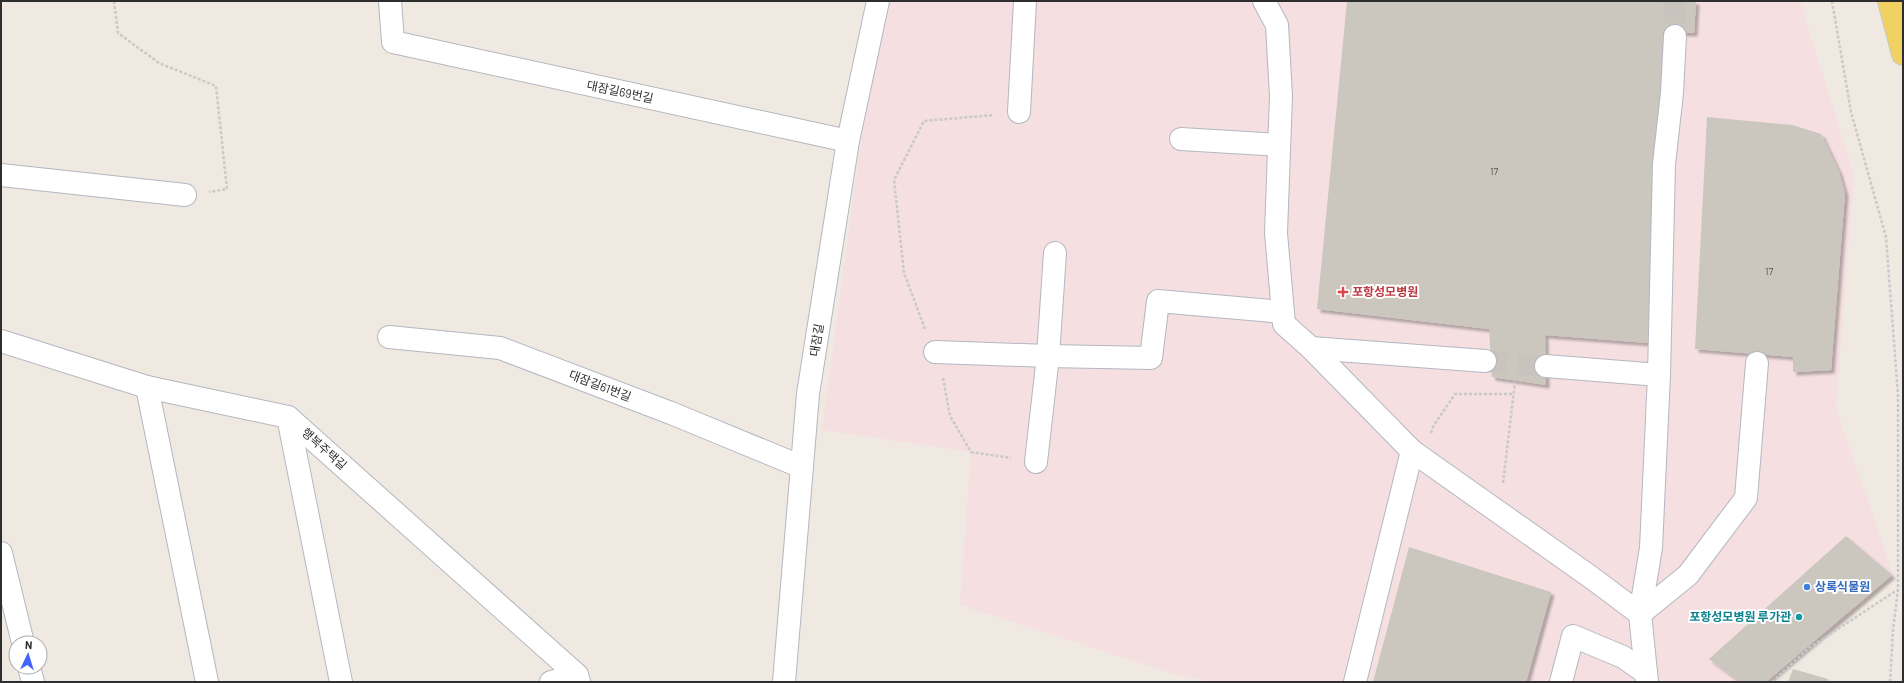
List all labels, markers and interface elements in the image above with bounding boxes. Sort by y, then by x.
street label: 대잠길69번길 [586,77,655,105]
house number: 17 [1490,165,1498,177]
house number: 17 [1765,265,1773,277]
place label: 포항성모병원 [1352,284,1418,298]
marker: 포항성모병원 [1337,286,1349,298]
street label: 대잠길 [807,322,826,357]
street label: 대잠길61번길 [567,367,633,403]
street label: 행복주택길 [299,425,350,472]
place label: 상록식물원 [1815,579,1870,593]
marker: 상록식물원 [1802,582,1812,592]
place label: 포항성모병원 루가관 [1689,609,1791,623]
marker: 포항성모병원 루가관 [1794,612,1804,622]
north arrow [8,635,48,675]
text: N [25,638,33,651]

